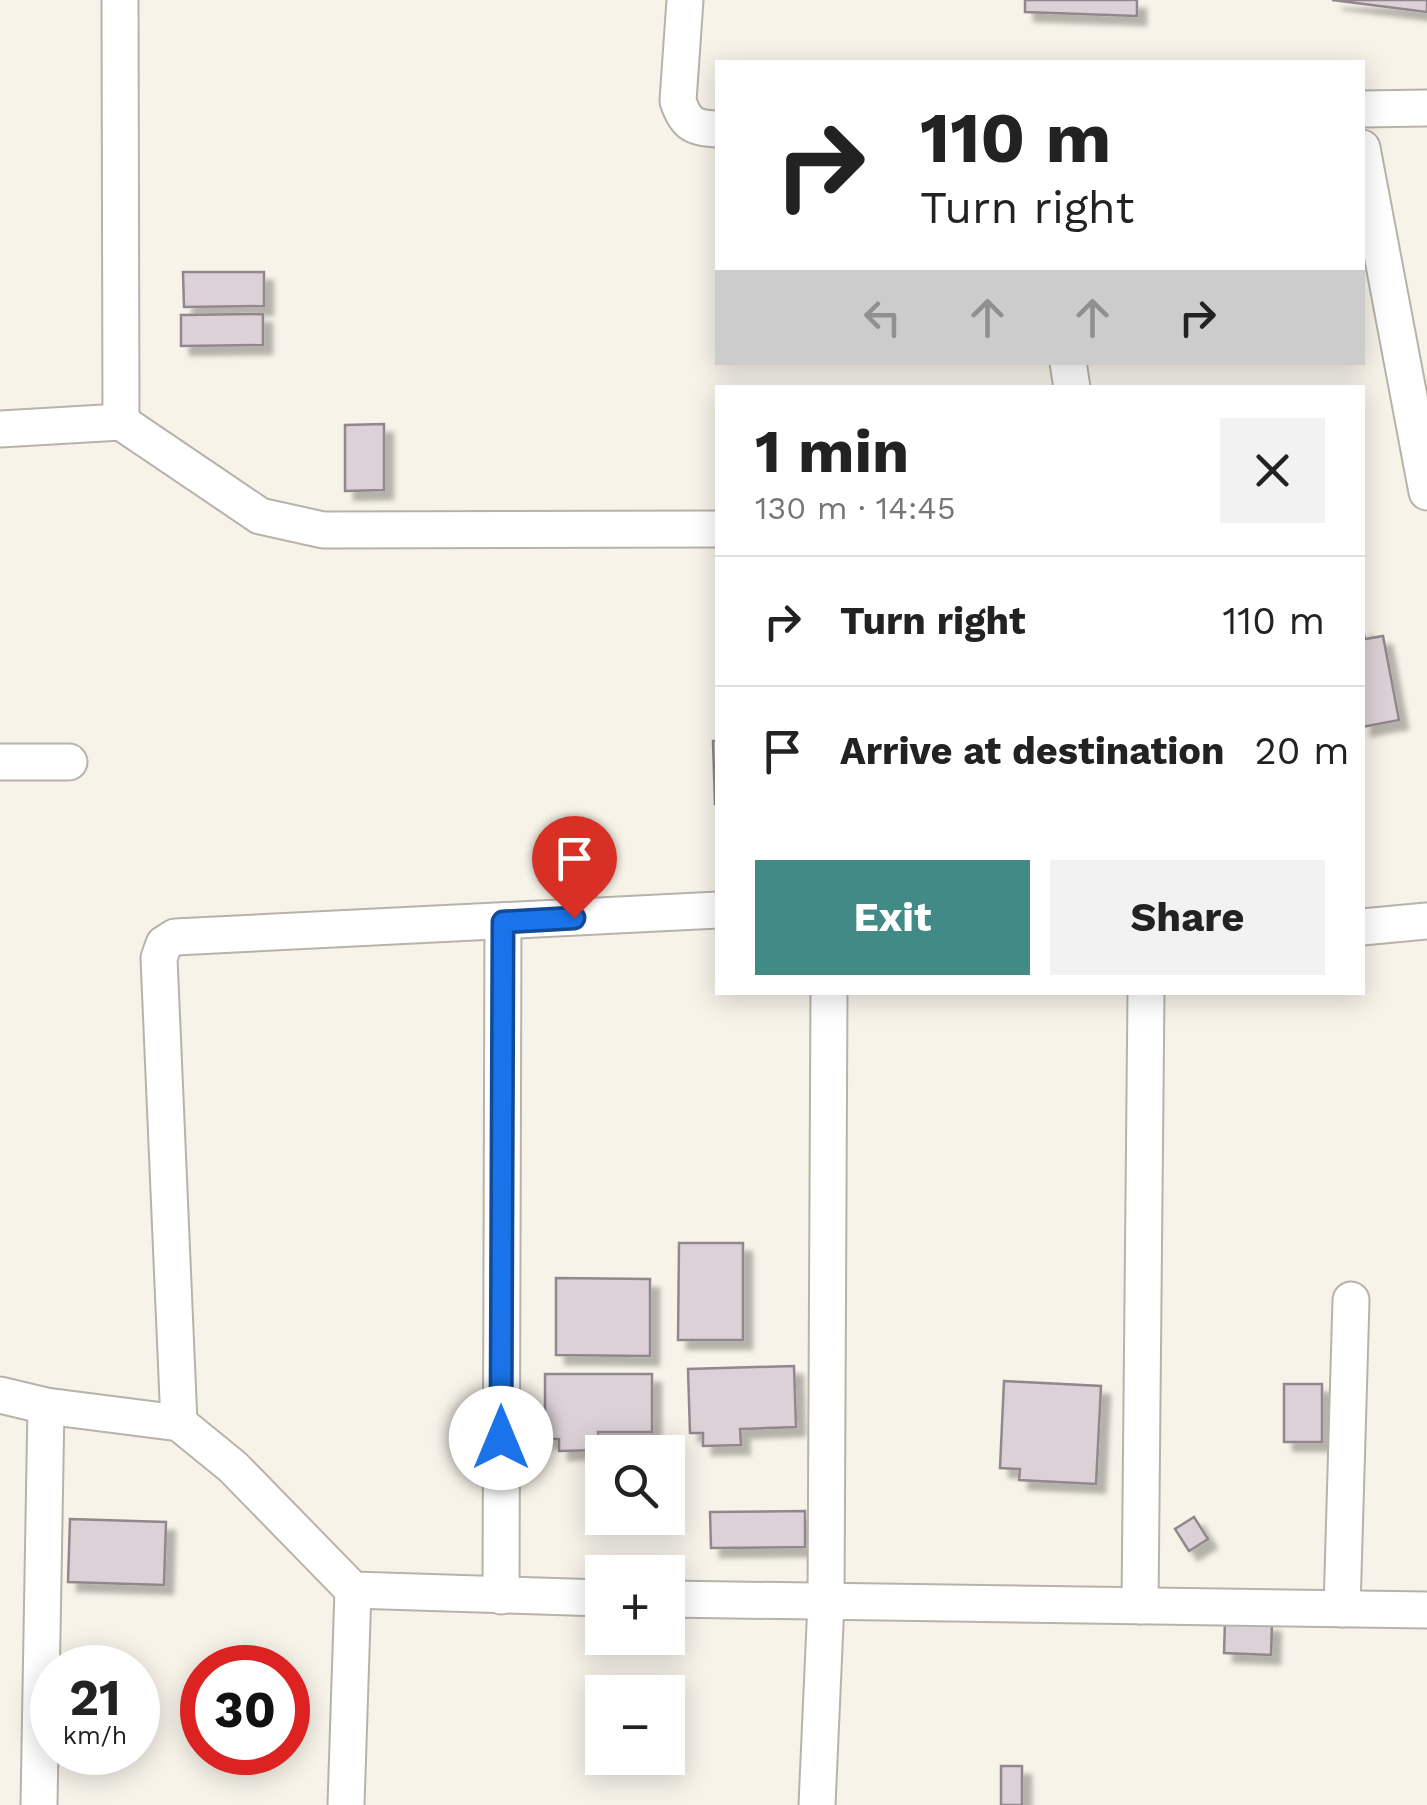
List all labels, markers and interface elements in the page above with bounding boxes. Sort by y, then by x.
text: 110 m [920,97,1111,179]
icon: right [755,100,885,230]
text: Turn right [920,181,1134,234]
icon: left [855,290,910,345]
icon: ahead [960,290,1015,345]
icon: ahead [1065,290,1120,345]
icon: right [1170,290,1225,345]
text: 1 min [755,416,909,487]
button: close [1220,418,1325,523]
text: 130 m · 14:45 [755,489,956,527]
icon: right [755,594,810,649]
text: Turn right [840,599,1026,643]
text: 110 m [1223,599,1325,643]
icon: arrive [755,724,810,779]
text: Arrive at destination [840,729,1225,773]
text: 20 m [1255,729,1350,773]
pin [532,816,617,919]
icon: arrive [547,831,602,886]
button: Exit [755,860,1030,975]
button: Share [1050,860,1325,975]
position arrow [449,1386,553,1490]
map controls [585,1435,685,1775]
button: search [585,1435,685,1535]
button: + [585,1555,685,1655]
speed limit sign: 30 [180,1645,310,1775]
text: 21 [69,1668,121,1727]
button: − [585,1675,685,1775]
text: km/h [63,1721,127,1750]

